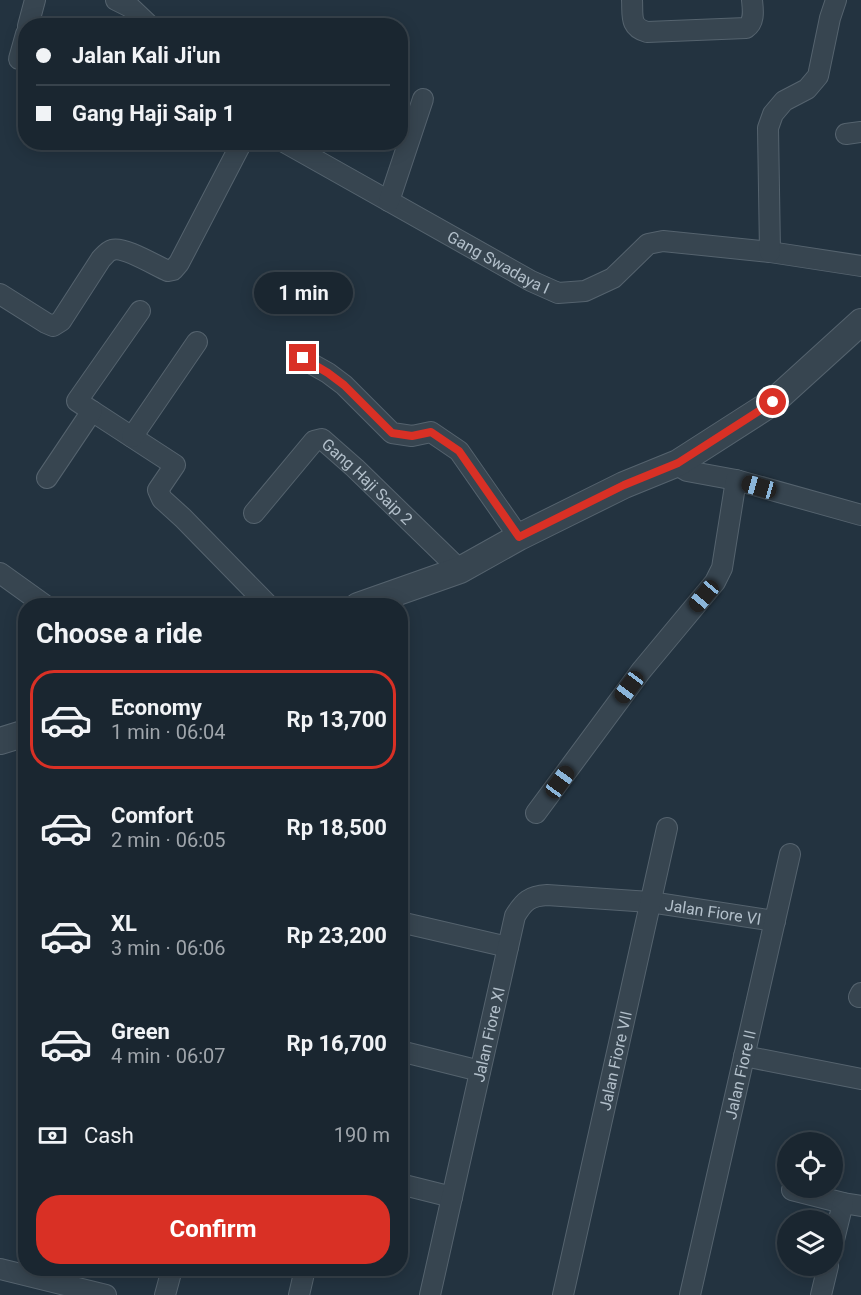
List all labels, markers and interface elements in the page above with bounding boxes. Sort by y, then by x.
text: Jalan Kali Ji'un [72,43,221,68]
text: Gang Haji Saip 1 [72,101,235,126]
street label: Gang Swadaya I [444,227,552,298]
callout: 1 min [254,271,352,313]
text: 1 min [278,281,329,305]
route end [289,344,316,371]
route start [759,388,786,415]
street label: Gang Haji Saip 2 [318,434,416,529]
car [739,473,779,501]
car [686,576,722,616]
text: Choose a ride [36,618,202,650]
car [611,667,647,707]
icon: car [39,693,93,747]
text: Economy [111,695,202,720]
text: Rp 13,700 [287,707,387,732]
text: 1 min · 06:04 [111,720,226,744]
car [542,762,578,802]
icon: car [39,801,93,855]
text: Comfort [111,803,193,828]
text: Rp 18,500 [287,815,387,840]
text: 2 min · 06:05 [111,828,226,852]
street label: Jalan Fiore VI [664,895,762,929]
icon: car [39,909,93,963]
text: XL [111,911,137,936]
text: Rp 23,200 [287,923,387,948]
text: 3 min · 06:06 [111,936,226,960]
street label: Jalan Fiore XI [469,985,509,1084]
street label: Jalan Fiore VII [595,1009,636,1112]
icon: car [39,1017,93,1071]
text: Green [111,1019,170,1044]
street label: Jalan Fiore II [721,1028,760,1121]
text: Rp 16,700 [287,1031,387,1056]
text: 4 min · 06:07 [111,1044,226,1068]
icon: cash [36,1119,69,1152]
text: Cash [84,1123,134,1148]
text: 190 m [334,1123,390,1147]
map controls [777,1132,843,1276]
button: locate [777,1132,843,1198]
button: Confirm [36,1195,390,1264]
button: layers [777,1210,843,1276]

